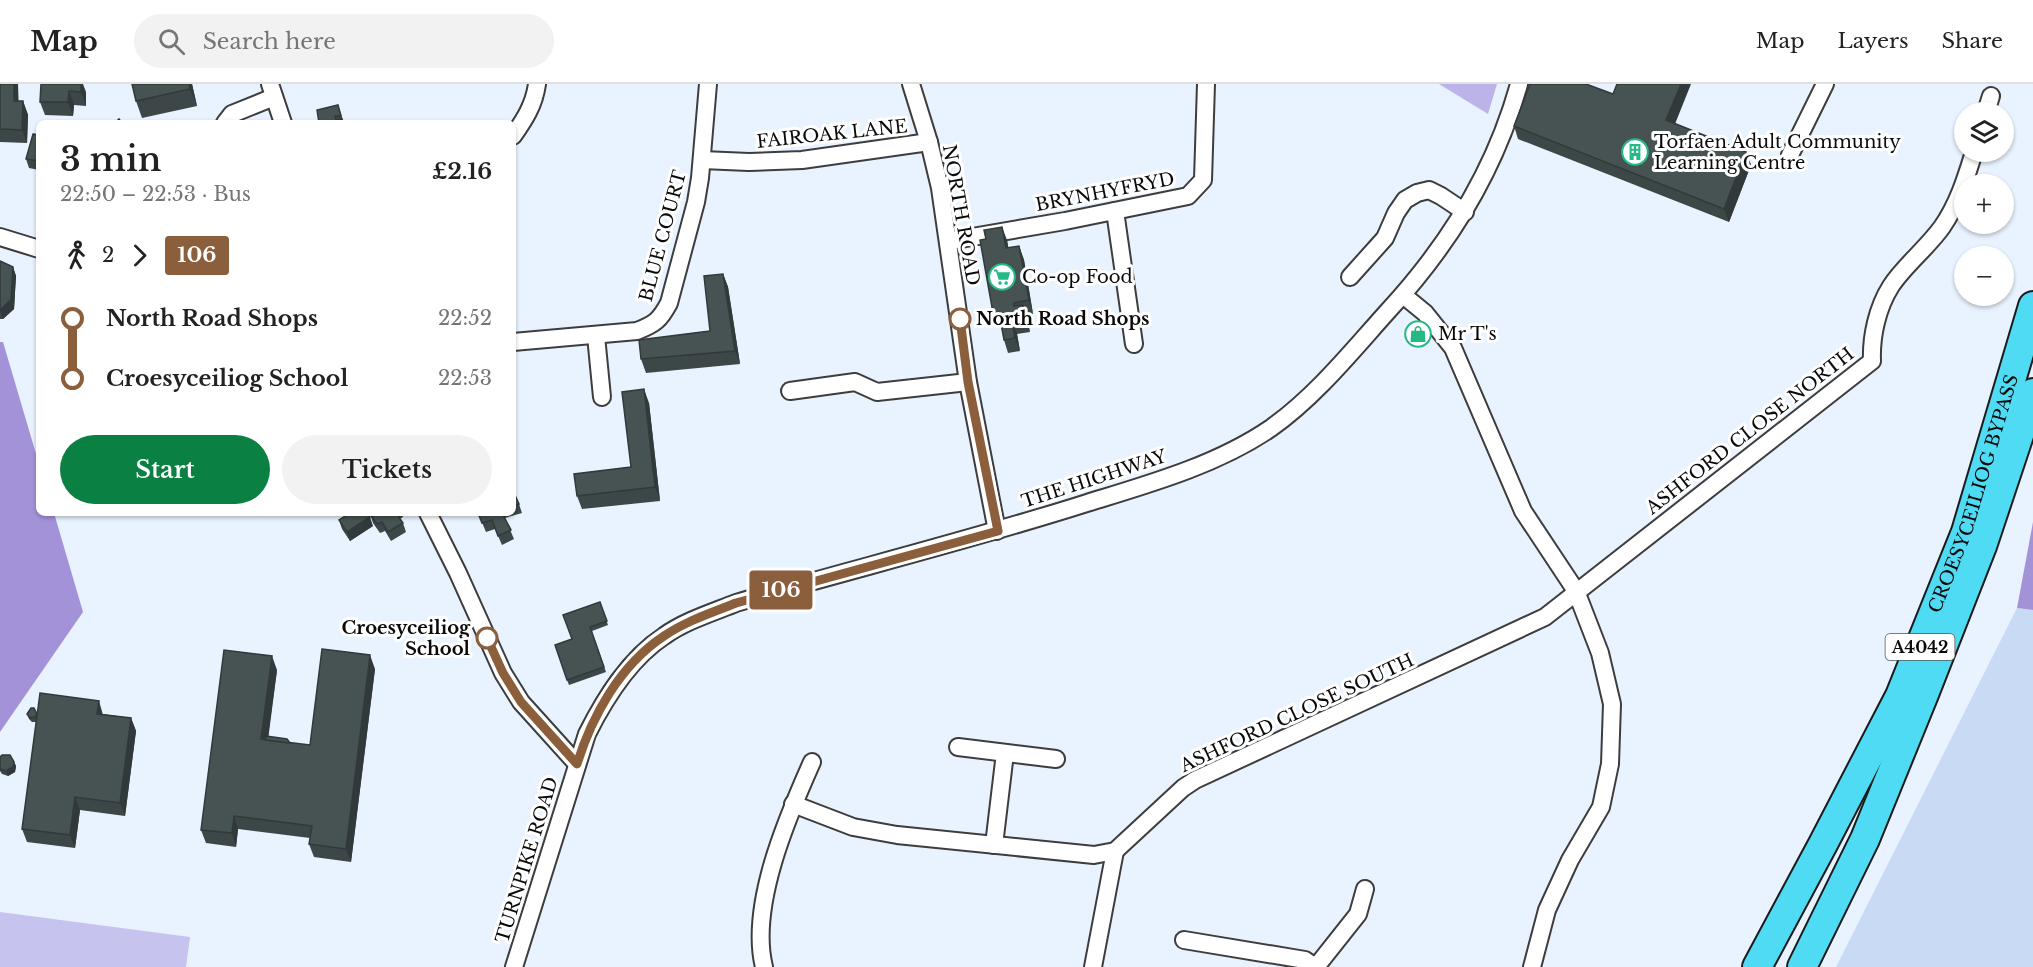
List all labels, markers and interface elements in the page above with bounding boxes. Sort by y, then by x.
search box [134,14,554,68]
text: Map [30,24,98,59]
icon: search [155,25,188,58]
text: Search here [203,28,336,55]
text: Map [1756,28,1805,54]
text: Layers [1838,28,1909,54]
text: Share [1942,28,2003,54]
map controls [1954,102,2014,306]
button: layers [1954,102,2014,162]
street label: FAIROAK LANE [756,115,908,153]
place label: Torfaen Adult Community Learning Centre [1654,131,1901,174]
building icon: Torfaen Adult Community Learning Centre [1620,137,1650,167]
text: 3 min [60,139,161,180]
street label: NORTH ROAD [938,143,984,287]
text: £2.16 [432,158,492,185]
street label: BLUE COURT [635,167,691,304]
street label: BRYNHYFRYD [1034,168,1176,216]
button: + [1954,174,2014,234]
text: 22:50 – 22:53 · Bus [60,182,251,206]
icon: walk [60,239,93,272]
icon: forward [123,239,156,272]
text: 106 [177,242,217,268]
text: 2 [102,243,114,267]
button: − [1954,246,2014,306]
supermarket icon: Co-op Food [987,262,1017,292]
place label: Co-op Food [1022,266,1133,288]
text: North Road Shops [106,305,318,332]
text: 22:52 [438,306,492,330]
marker: North Road Shops [949,308,971,330]
place label: North Road Shops [976,308,1149,330]
shop icon: Mr T's [1403,319,1433,349]
place label: Mr T's [1438,323,1497,345]
street label: ASHFORD CLOSE NORTH [1641,343,1859,520]
text: Croesyceiliog School [106,365,348,392]
text: 22:53 [438,366,492,390]
street label: CROESYCEILIOG BYPASS [1924,372,2023,616]
button: Start [60,435,270,504]
button: Tickets [282,435,492,504]
street label: THE HIGHWAY [1019,445,1170,513]
line badge: 106 [746,570,816,610]
text: 106 [761,577,801,603]
place label: Croesyceiliog School [342,617,471,660]
marker: Croesyceiliog School [476,627,498,649]
road number: A4042 [1886,634,1954,660]
street label: ASHFORD CLOSE SOUTH [1176,649,1417,777]
street label: TURNPIKE ROAD [491,774,563,946]

